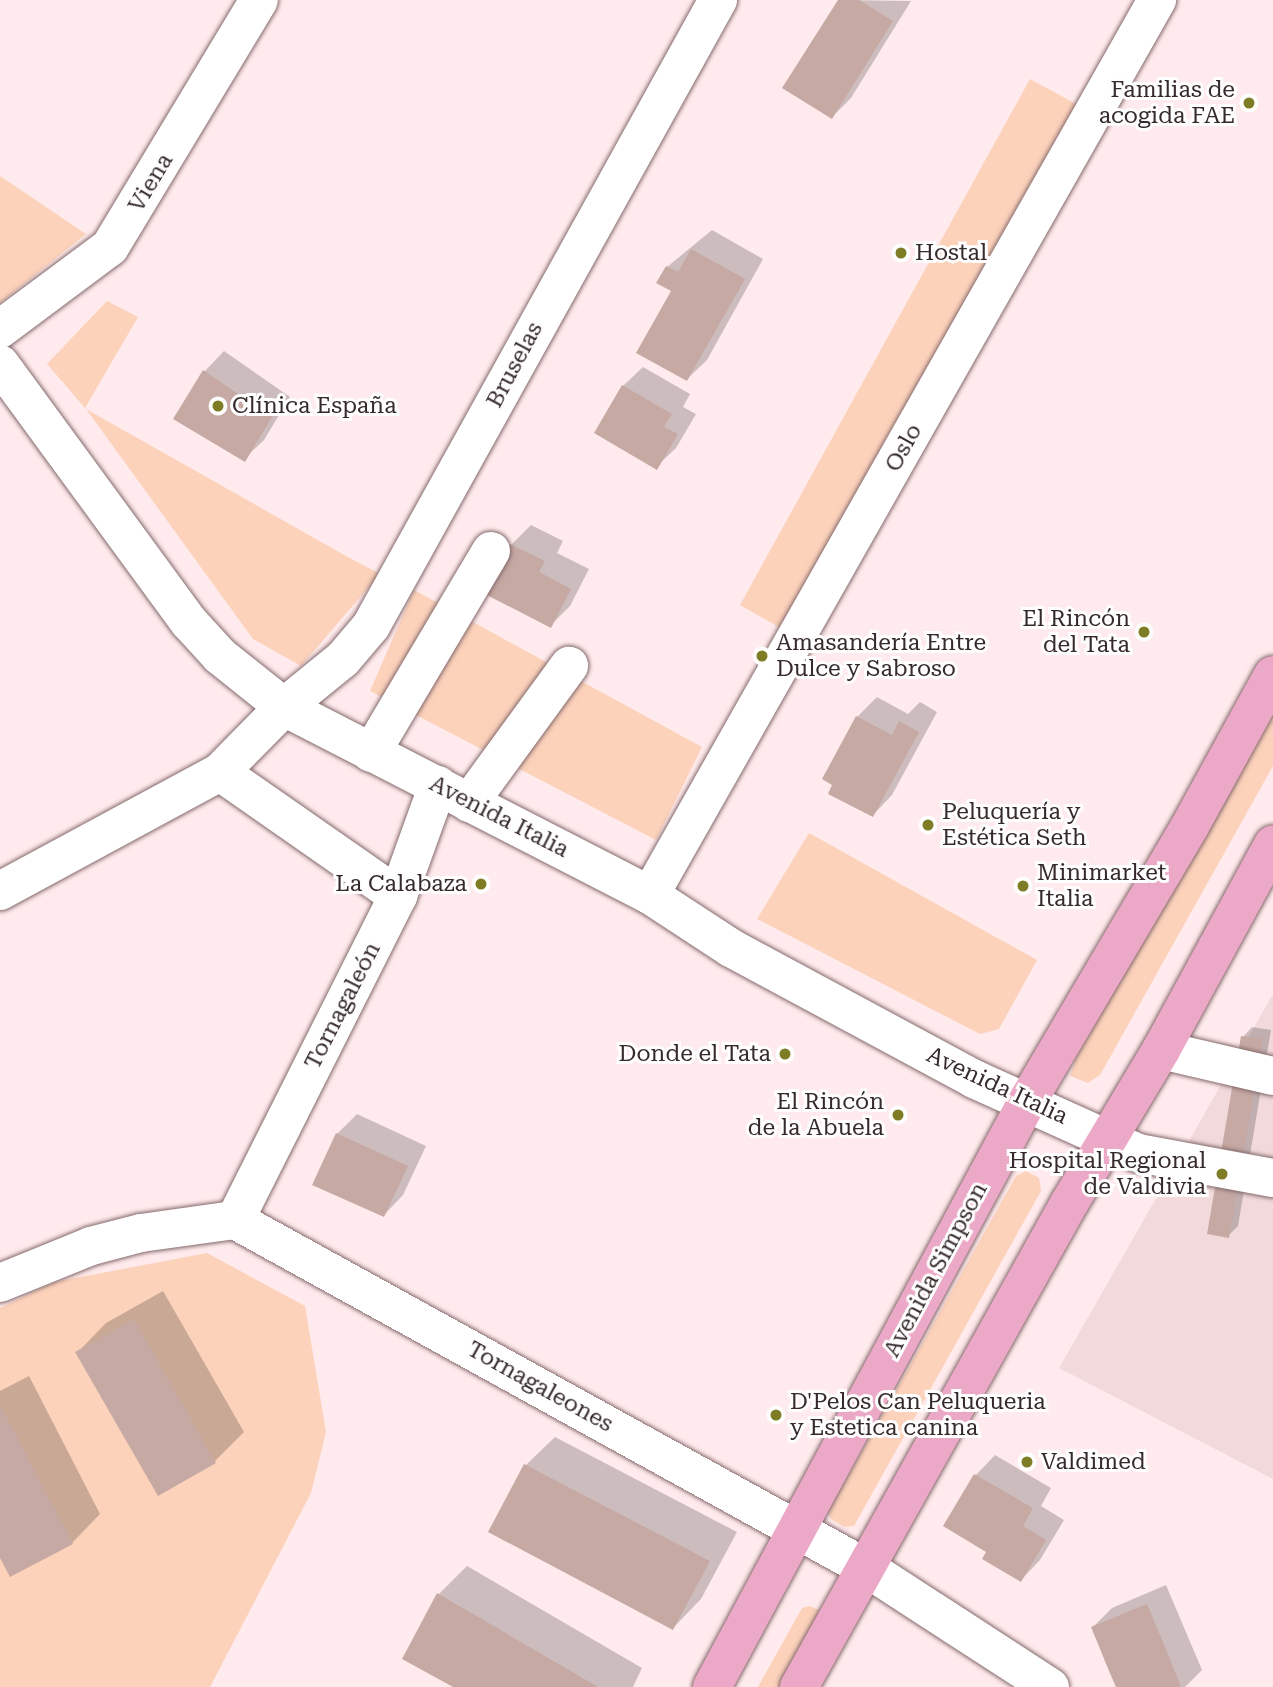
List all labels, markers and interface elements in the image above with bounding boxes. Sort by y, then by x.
place label: Familias de acogida FAE [1099,76,1235,130]
marker: Familias de acogida FAE [1241,95,1257,111]
street label: Viena [123,149,179,217]
place label: Hostal [915,239,987,267]
marker: Hostal [893,245,909,261]
street label: Bruselas [481,318,549,412]
place label: Clínica España [232,392,397,420]
marker: Clínica España [210,398,226,414]
street label: Oslo [880,419,928,477]
place label: El Rincón del Tata [1022,605,1130,659]
marker: El Rincón del Tata [1136,624,1152,640]
place label: Amasandería Entre Dulce y Sabroso [776,629,986,683]
marker: Amasandería Entre Dulce y Sabroso [754,648,770,664]
street label: Avenida Italia [425,770,573,864]
place label: Peluquería y Estética Seth [942,798,1087,852]
marker: Peluquería y Estética Seth [920,817,936,833]
place label: Minimarket Italia [1037,859,1166,913]
place label: La Calabaza [335,870,467,898]
marker: La Calabaza [473,876,489,892]
marker: Minimarket Italia [1015,878,1031,894]
street label: Tornagaleón [299,938,387,1074]
place label: Donde el Tata [619,1040,771,1068]
street label: Avenida Italia [922,1041,1072,1131]
marker: Donde el Tata [777,1046,793,1062]
place label: El Rincón de la Abuela [748,1088,884,1142]
marker: El Rincón de la Abuela [890,1107,906,1123]
place label: Hospital Regional de Valdivia [1009,1147,1206,1201]
marker: Hospital Regional de Valdivia [1212,1164,1232,1184]
street label: Avenida Simpson [878,1178,994,1362]
street label: Tornagaleones [462,1336,618,1438]
place label: D'Pelos Can Peluqueria y Estetica canina [790,1388,1046,1442]
marker: D'Pelos Can Peluqueria y Estetica canina [768,1407,784,1423]
place label: Valdimed [1041,1448,1146,1476]
marker: Valdimed [1019,1454,1035,1470]

